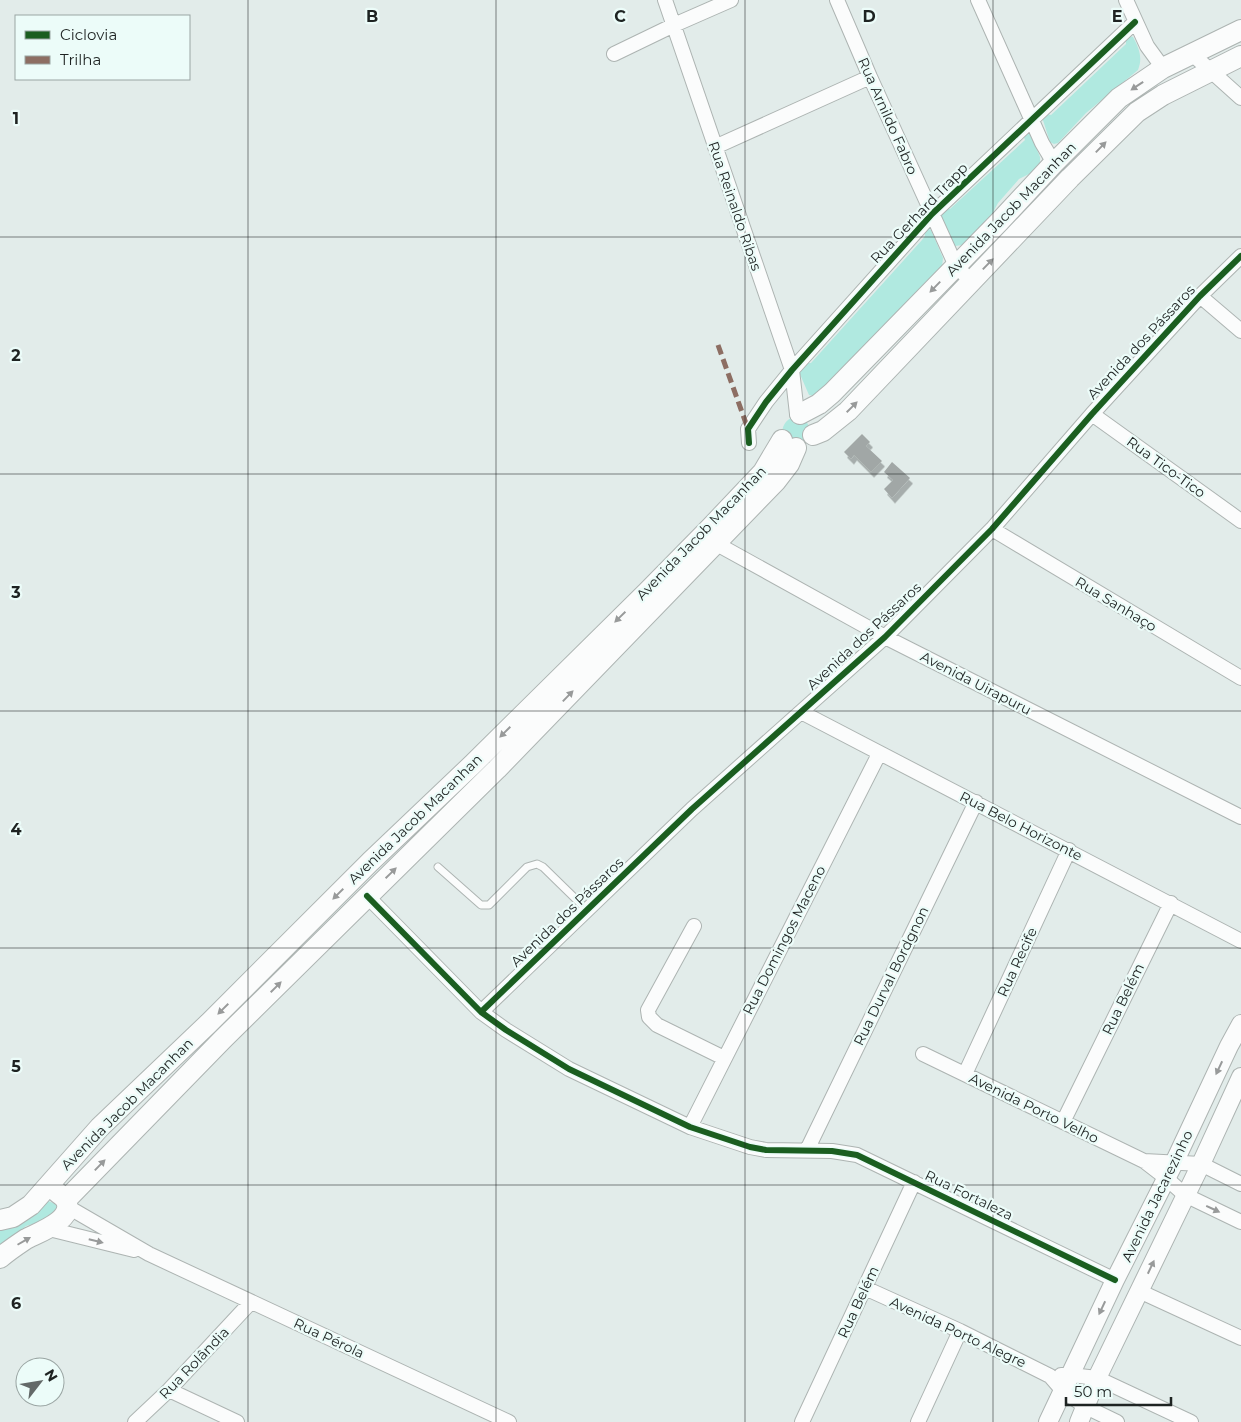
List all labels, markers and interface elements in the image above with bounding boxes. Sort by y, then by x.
text: B [366,7,378,26]
text: C [614,7,626,26]
text: D [862,7,876,26]
text: E [1112,7,1122,26]
legend [15,15,190,80]
text: Ciclovia [60,25,117,44]
text: Trilha [60,50,101,69]
street label: Rua Arnildo Fabro [854,55,922,178]
one-way arrow [1130,81,1143,91]
text: 1 [13,109,19,128]
street label: Avenida Jacob Macanhan [942,138,1080,280]
street label: Rua Reinaldo Ribas [704,139,766,273]
one-way arrow [1095,141,1107,153]
street label: Rua Gerhard Trapp [866,159,972,267]
one-way arrow [982,258,994,270]
one-way arrow [929,281,941,293]
street label: Avenida dos Pássaros [1083,281,1199,403]
text: 2 [11,346,21,365]
one-way arrow [845,401,857,413]
street label: Rua Tico-Tico [1123,432,1209,502]
street label: Avenida Jacob Macanhan [632,462,770,604]
street label: Rua Sanhaço [1072,573,1160,636]
street label: Avenida dos Pássaros [803,578,925,694]
text: 3 [10,583,21,602]
one-way arrow [615,611,627,623]
street label: Avenida Uirapuru [917,647,1035,719]
one-way arrow [562,690,574,702]
one-way arrow [499,726,511,738]
street label: Avenida Jacob Macanhan [344,750,486,888]
street label: Rua Belo Horizonte [957,787,1085,865]
text: 4 [10,820,22,839]
street label: Avenida dos Pássaros [507,853,627,971]
street label: Rua Domingos Maceno [739,862,830,1018]
one-way arrow [385,867,397,879]
one-way arrow [332,888,344,900]
street label: Rua Durval Bordgnon [849,903,933,1049]
street label: Rua Recife [993,924,1041,1000]
street label: Rua Belém [1098,960,1148,1038]
one-way arrow [269,982,281,994]
one-way arrow [217,1002,229,1014]
street label: Avenida Jacob Macanhan [57,1034,197,1174]
text: 5 [11,1057,21,1076]
one-way arrow [1214,1061,1222,1075]
street label: Avenida Porto Velho [966,1069,1102,1147]
street label: Avenida Jacarezinho [1117,1127,1197,1265]
one-way arrow [94,1159,106,1171]
street label: Rua Fortaleza [922,1166,1016,1224]
one-way arrow [1206,1205,1220,1213]
one-way arrow [17,1237,31,1245]
one-way arrow [89,1237,104,1245]
one-way arrow [1147,1260,1155,1274]
street label: Rua Belém [833,1263,883,1341]
street label: Avenida Porto Alegre [887,1293,1029,1371]
text: 6 [11,1294,21,1313]
one-way arrow [1097,1301,1105,1315]
street label: Rua Pérola [291,1314,367,1362]
street label: Rua Rolândia [155,1323,233,1403]
north arrow [15,1357,65,1407]
text: N [41,1366,62,1385]
scale bar [1066,1374,1171,1406]
text: 50 m [1074,1382,1112,1401]

